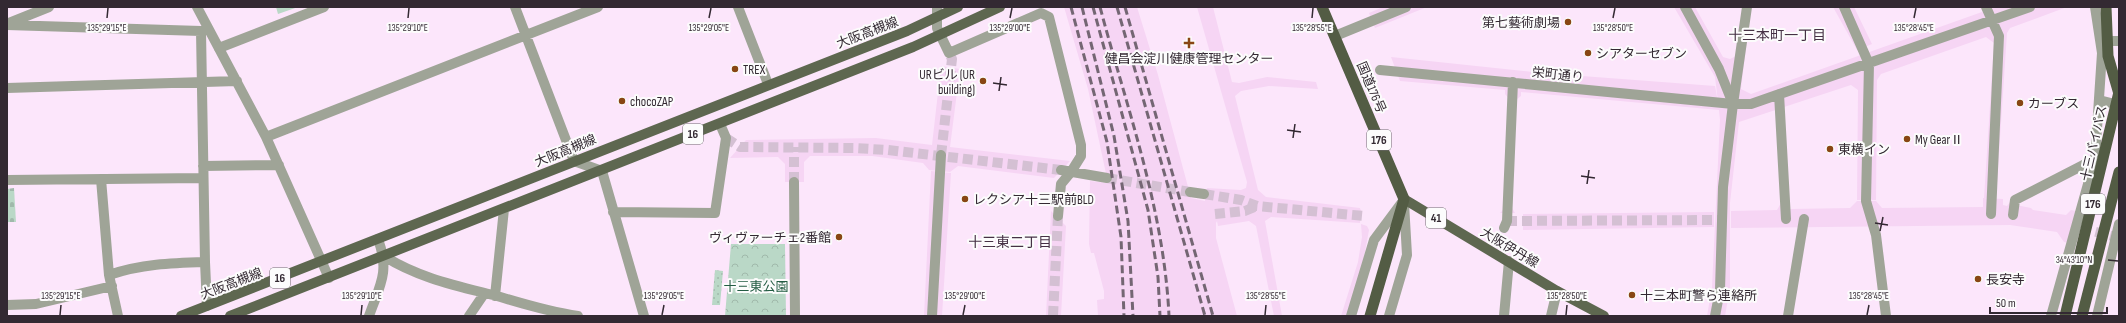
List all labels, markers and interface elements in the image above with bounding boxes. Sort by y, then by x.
street label: 大阪高槻線 [834,14,901,52]
place label: 第七藝術劇場 [1482,15,1560,31]
marker: 第七藝術劇場 [1563,17,1573,27]
text: 135°29'15"E [87,22,127,34]
text: 135°29'10"E [388,22,428,34]
text: 135°29'05"E [689,22,729,34]
text: 135°29'00"E [990,22,1030,34]
text: 135°28'55"E [1292,22,1332,34]
text: 135°28'50"E [1593,22,1633,34]
text: 135°28'45"E [1894,22,1934,34]
district label: 十三本町一丁目 [1728,27,1826,44]
marker: 健昌会淀川健康管理センター [1183,37,1195,49]
place label: シアターセブン [1596,46,1687,62]
marker: シアターセブン [1583,48,1593,58]
place label: 健昌会淀川健康管理センター [1104,51,1274,67]
street label: 国道176号 [1353,59,1389,116]
place label: TREX [743,62,766,78]
marker: TREX [730,64,740,74]
street label: 栄町通り [1531,64,1585,86]
place label: URビル (UR building) [919,67,975,98]
marker: URビル (UR building) [978,76,988,86]
place label: chocoZAP [630,94,674,110]
marker: chocoZAP [617,96,627,106]
place label: カーブス [2028,96,2079,112]
marker: カーブス [2015,98,2025,108]
street label: 十三バイパス [2077,104,2111,183]
road number: 16 [683,124,703,144]
road number: 176 [1367,130,1391,150]
street label: 大阪高槻線 [532,131,599,171]
place label: My GearⅡ [1915,132,1963,148]
marker: My GearⅡ [1902,134,1912,144]
place label: 東横イン [1838,142,1890,158]
marker: 東横イン [1825,144,1835,154]
place label: レクシア十三駅前BLD [973,192,1094,208]
marker: レクシア十三駅前BLD [960,194,970,204]
road number: 176 [2081,194,2105,214]
road number: 41 [1426,208,1446,228]
street label: 大阪伊丹線 [1478,224,1541,271]
place label: ヴィヴァーチェ2番館 [709,230,831,246]
marker: ヴィヴァーチェ2番館 [834,232,844,242]
district label: 十三東二丁目 [968,234,1052,251]
text: 34°43'10"N [2056,254,2092,266]
street label: 大阪高槻線 [198,265,265,303]
road number: 16 [270,268,290,288]
place label: 長安寺 [1986,272,2025,288]
marker: 長安寺 [1973,274,1983,284]
park label: 十三東公園 [723,279,789,295]
place label: 十三本町警ら連絡所 [1640,288,1757,304]
scale bar [1990,289,2107,315]
text: 135°29'15"E [41,290,81,302]
text: 135°29'10"E [342,290,382,302]
text: 135°29'05"E [644,290,684,302]
text: 135°29'00"E [945,290,985,302]
text: 135°28'55"E [1246,290,1286,302]
text: 135°28'50"E [1547,290,1587,302]
marker: 十三本町警ら連絡所 [1627,290,1637,300]
text: 135°28'45"E [1849,290,1889,302]
text: 50 m [1996,296,2016,311]

